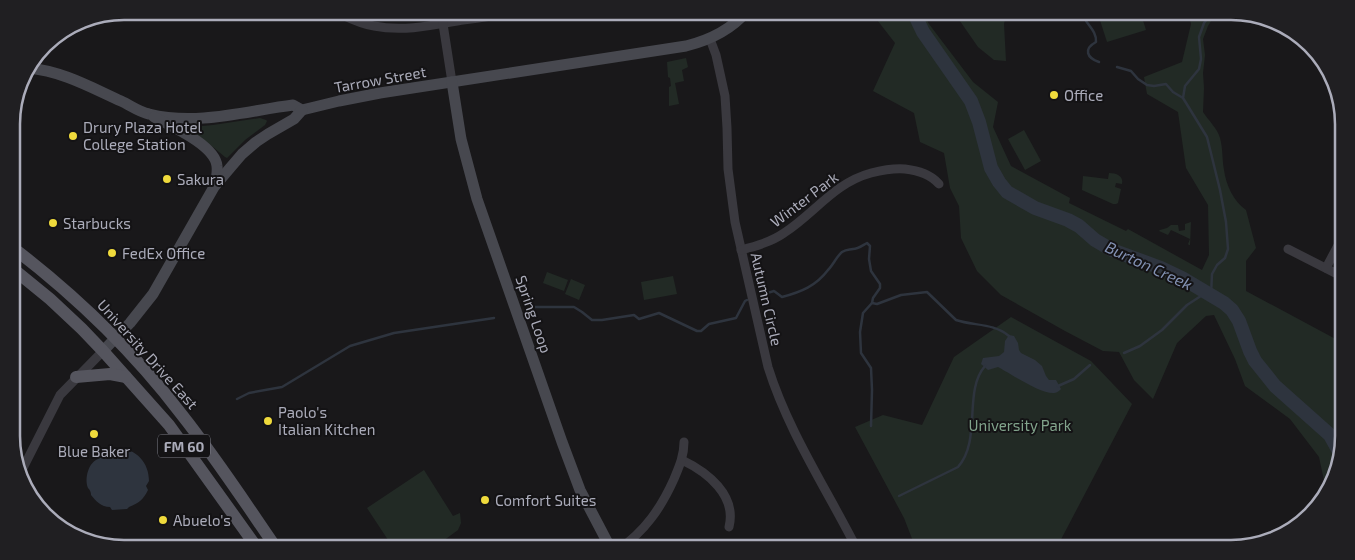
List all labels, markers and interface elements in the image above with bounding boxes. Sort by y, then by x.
street label: Tarrow Street [333,62,428,96]
place label: Office [1064,86,1103,104]
marker: Office [1048,89,1060,101]
place label: Drury Plaza Hotel College Station [83,118,203,153]
marker: Drury Plaza Hotel College Station [67,130,79,142]
street label: Winter Park [767,167,842,230]
place label: Sakura [177,170,224,188]
marker: Sakura [161,173,173,185]
place label: Starbucks [63,214,131,232]
marker: Starbucks [47,217,59,229]
water label: Burton Creek [1102,237,1196,293]
place label: FedEx Office [122,244,205,262]
marker: FedEx Office [106,247,118,259]
street label: Autumn Circle [748,251,786,347]
street label: Spring Loop [512,273,556,355]
street label: University Drive East [94,295,202,413]
place label: Paolo's Italian Kitchen [278,403,375,438]
marker: Paolo's Italian Kitchen [262,415,274,427]
park label: University Park [968,416,1072,434]
marker: Blue Baker [88,428,100,440]
road number: FM 60 [158,434,210,458]
place label: Blue Baker [58,442,130,460]
place label: Comfort Suites [495,491,596,509]
marker: Comfort Suites [479,494,491,506]
place label: Abuelo's [173,511,231,529]
marker: Abuelo's [157,514,169,526]

